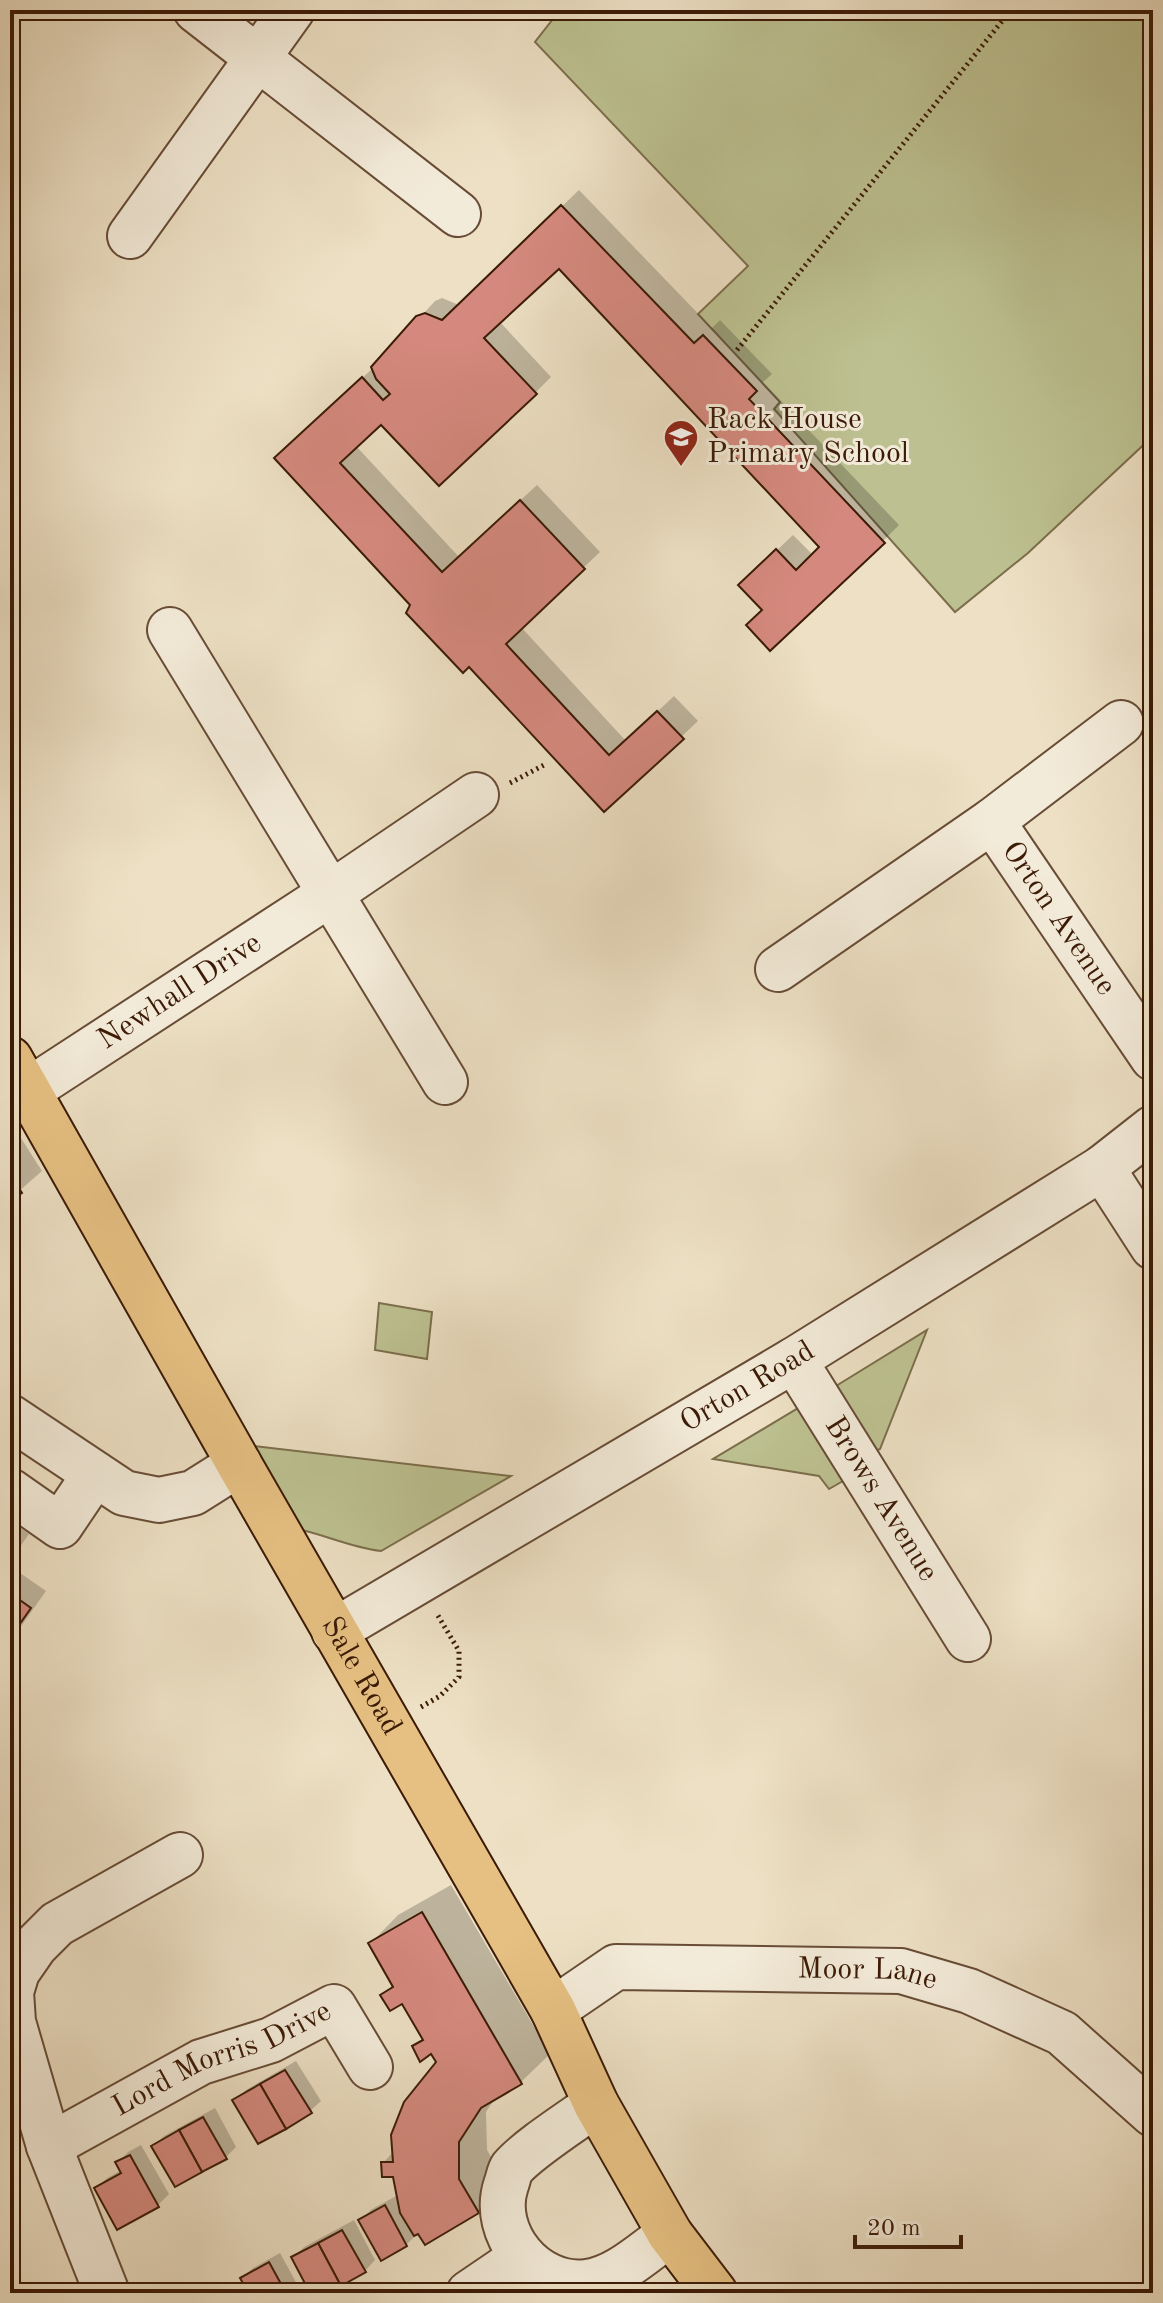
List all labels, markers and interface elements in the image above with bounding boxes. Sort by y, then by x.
place label: Rack House Primary School [707,405,909,469]
school or university icon: Rack House Primary School [662,418,700,468]
street label: Orton Avenue [996,836,1121,1001]
street label: Newhall Drive [93,928,267,1056]
street label: Orton Road [675,1336,820,1438]
street label: Brows Avenue [818,1412,943,1587]
street label: Sale Road [315,1612,407,1740]
street label: Moor Lane [797,1955,941,1996]
street label: Lord Morris Drive [108,1996,336,2123]
scale bar [855,2199,961,2249]
text: 20 m [867,2217,921,2241]

